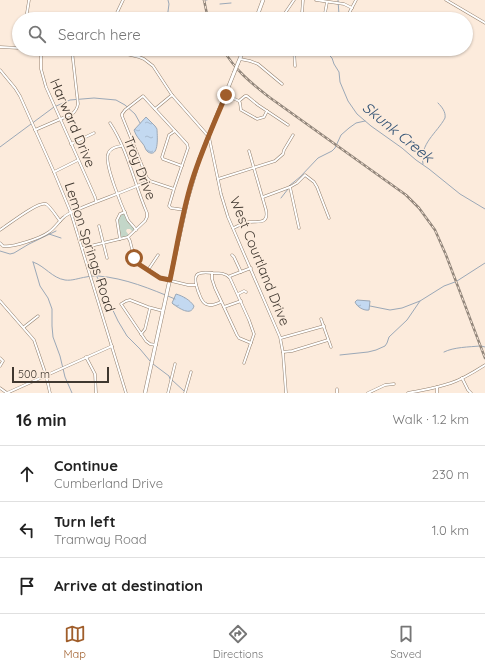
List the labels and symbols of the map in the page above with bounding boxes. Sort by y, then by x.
street label: Harward Drive [46,76,100,170]
route end [217,86,235,104]
water label: Skunk Creek [359,98,439,168]
street label: Troy Drive [120,134,160,202]
street label: Lemon Springs Road [61,180,119,314]
street label: West Courtland Drive [226,194,294,328]
route start [125,249,143,267]
scale bar [12,365,109,384]

